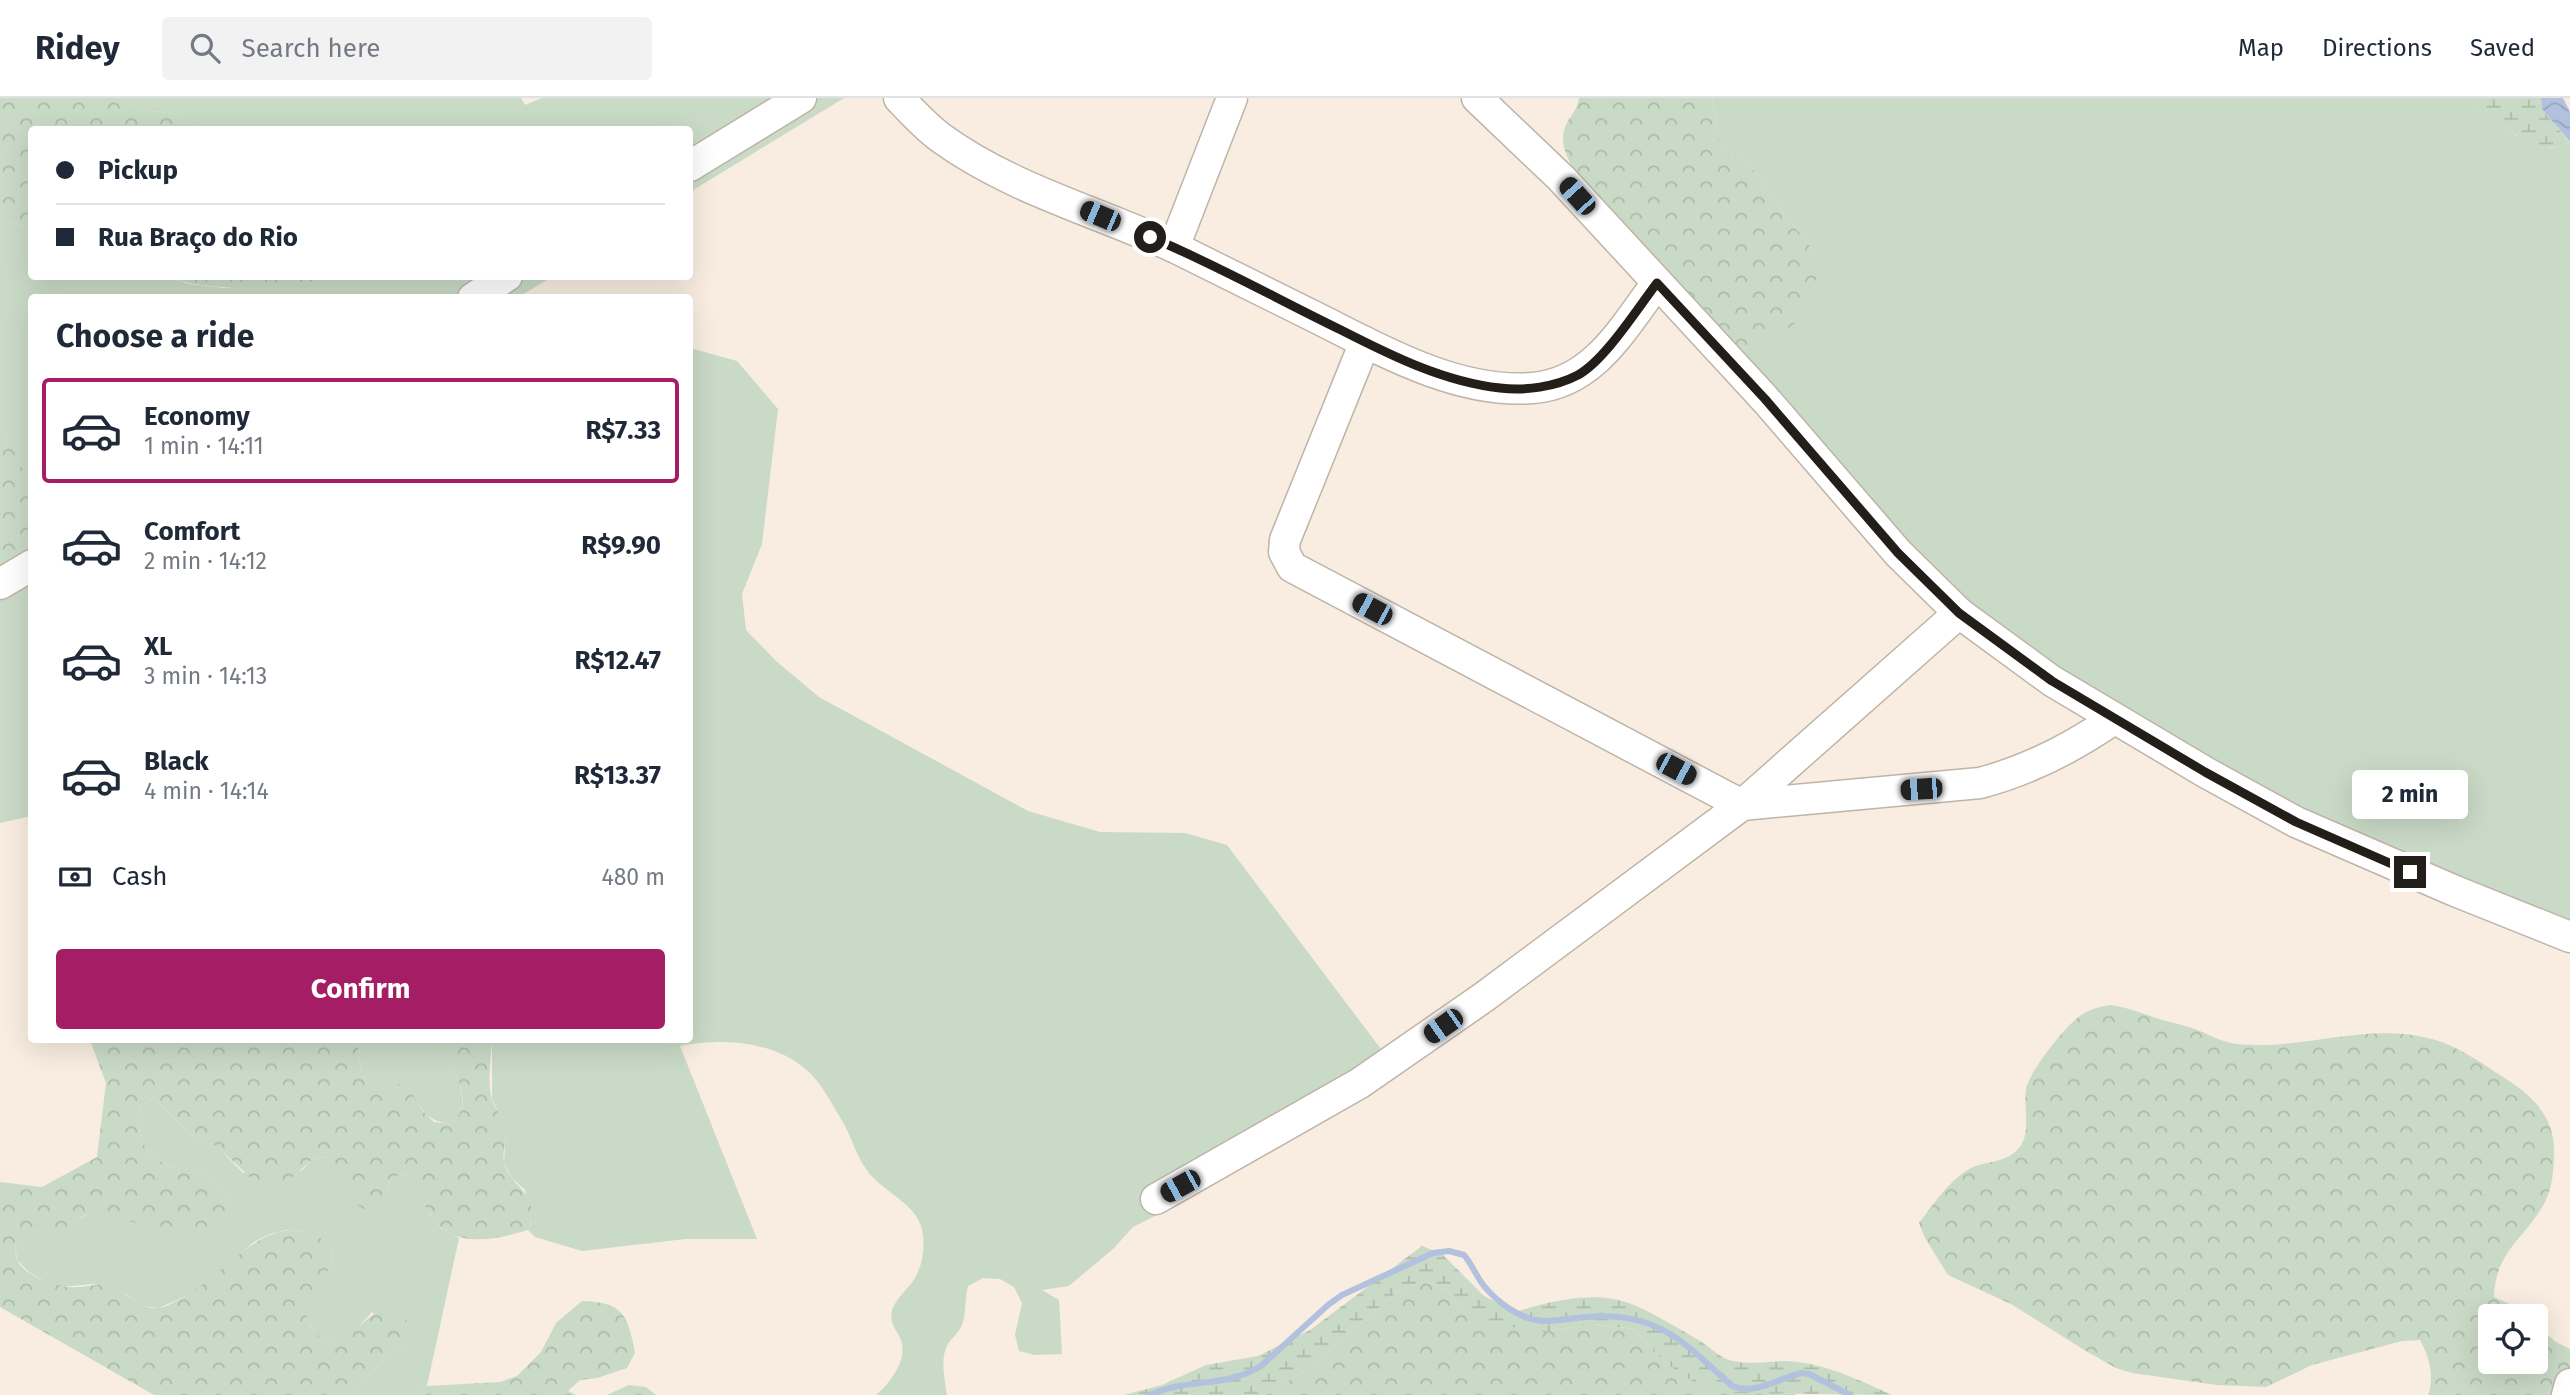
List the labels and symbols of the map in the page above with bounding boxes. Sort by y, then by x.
car [1556,173,1599,219]
car [1077,198,1124,234]
route start [1134,221,1166,253]
car [1349,590,1396,628]
car [1653,750,1700,788]
callout: 2 min [2352,770,2468,820]
car [1900,777,1943,801]
route end [2394,856,2426,888]
car [1420,1005,1467,1047]
car [1157,1167,1204,1205]

